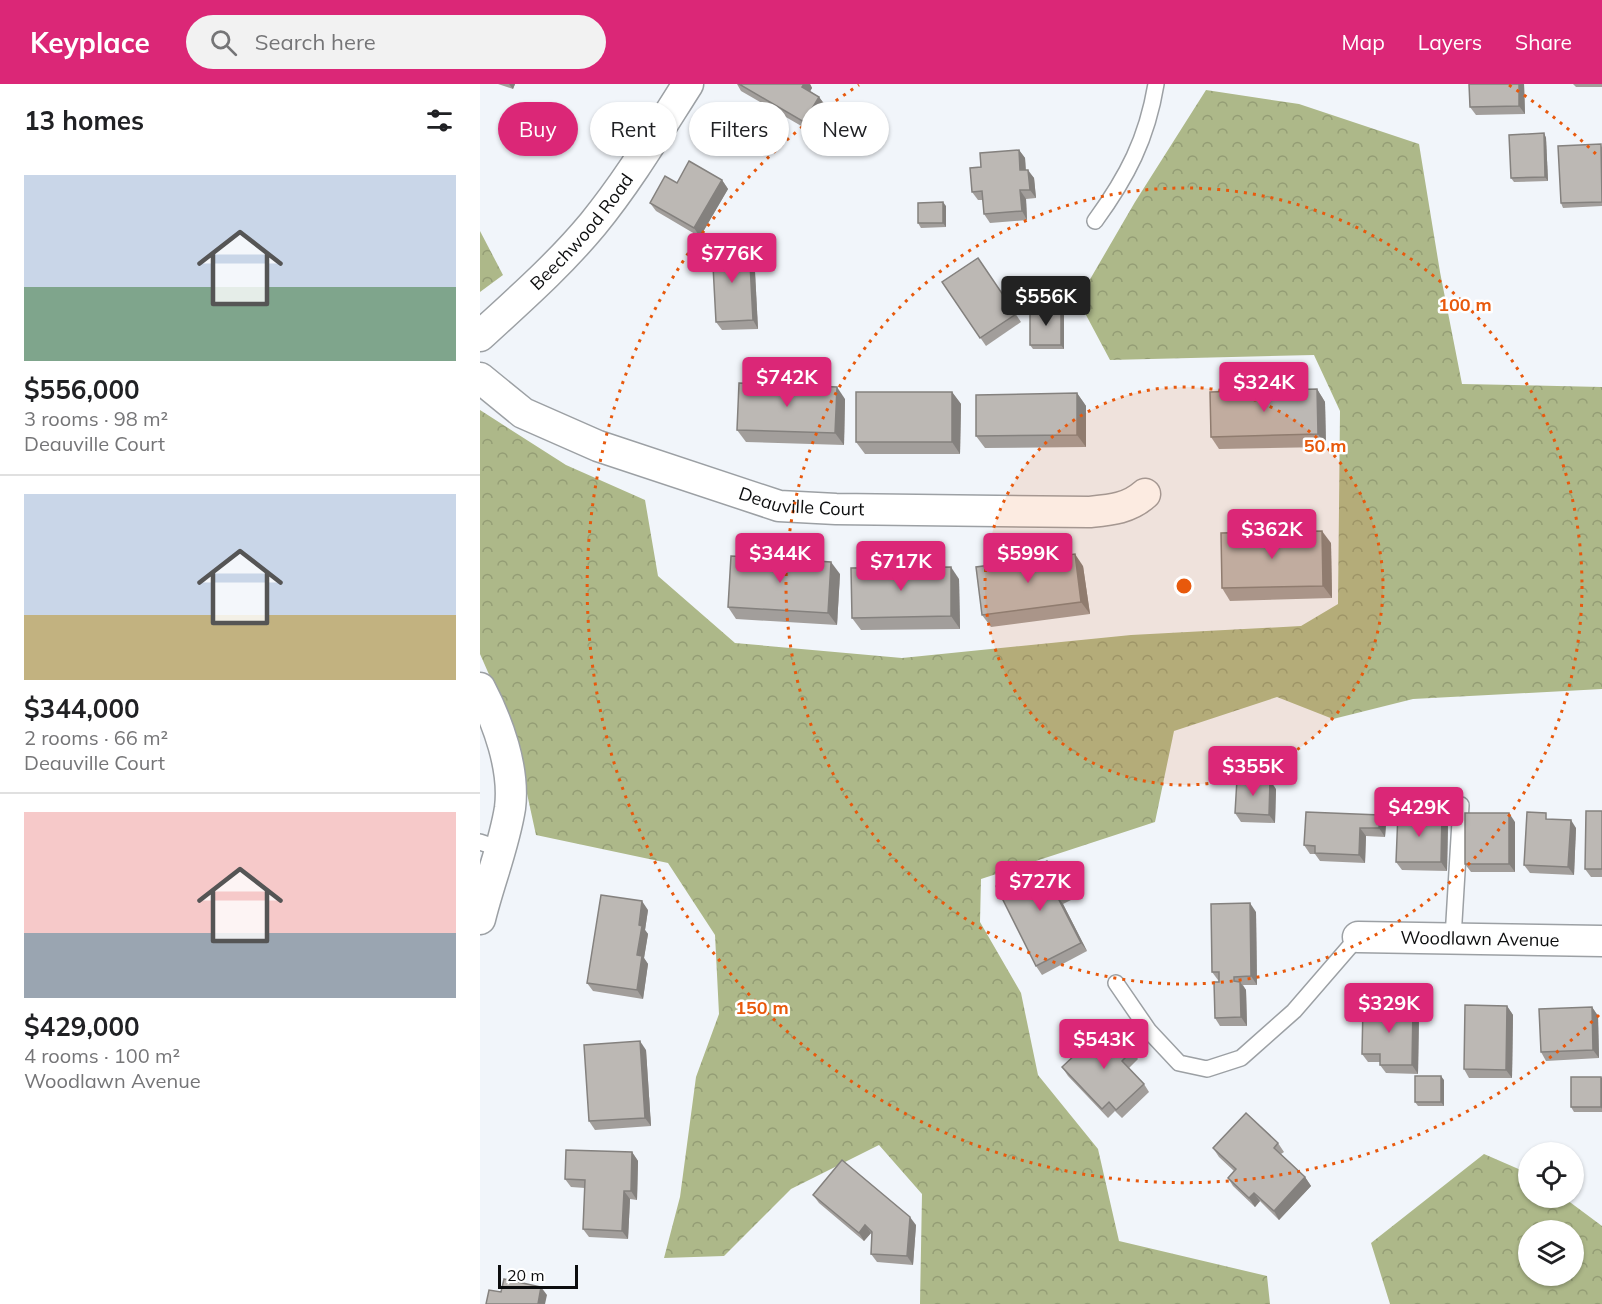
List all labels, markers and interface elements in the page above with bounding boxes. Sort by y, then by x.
search box [186,15,606,69]
text: Keyplace [30,25,150,60]
icon: search [207,26,240,59]
text: Search here [255,28,376,56]
text: Map [1342,29,1385,55]
text: Layers [1418,29,1482,55]
text: Share [1515,29,1572,55]
chip: Buy [498,102,578,156]
chip: Rent [590,102,677,156]
chip: Filters [689,102,789,156]
chip: New [801,102,889,156]
text: 13 homes [24,104,144,137]
icon: filters [423,104,456,137]
street label: Beechwood Road [525,169,638,295]
icon: home [186,214,294,322]
pin: $776K [690,233,774,284]
text: $776K [701,240,763,265]
pin: $556K [1004,276,1088,327]
text: $556K [1015,283,1077,308]
text: 100 m [1438,293,1492,316]
pin: $742K [745,357,829,408]
pin: $324K [1222,362,1306,413]
text: $742K [756,364,818,389]
text: $324K [1233,369,1295,394]
text: $556,000 [24,373,140,406]
text: 3 rooms · 98 m² [24,406,168,431]
text: Deauville Court [24,431,165,456]
text: 50 m [1304,434,1346,457]
street label: Deauville Court [736,482,865,520]
pin: $362K [1230,509,1314,560]
text: $362K [1241,516,1303,541]
icon: home [186,533,294,641]
pin: $344K [738,533,822,584]
pin: $599K [986,533,1070,584]
text: $344K [749,540,811,565]
text: $599K [997,540,1059,565]
pin: $717K [859,541,943,592]
text: $717K [870,548,932,573]
centre of rings [1174,576,1194,596]
text: $344,000 [24,692,140,725]
text: 2 rooms · 66 m² [24,725,168,750]
pin: $355K [1211,746,1295,797]
text: Deauville Court [24,750,165,775]
text: $355K [1222,753,1284,778]
pin: $429K [1377,787,1461,838]
text: $429K [1388,794,1450,819]
icon: home [186,851,294,959]
pin: $727K [998,861,1082,912]
text: $727K [1009,868,1071,893]
street label: Woodlawn Avenue [1400,926,1560,951]
pin: $329K [1347,983,1431,1034]
text: $329K [1358,990,1420,1015]
text: 150 m [735,996,789,1019]
text: $429,000 [24,1010,140,1043]
pin: $543K [1062,1019,1146,1070]
text: $543K [1073,1026,1135,1051]
text: 4 rooms · 100 m² [24,1043,180,1068]
text: Woodlawn Avenue [24,1068,201,1093]
map controls [1518,1142,1584,1286]
button: locate [1518,1142,1584,1208]
button: layers [1518,1220,1584,1286]
scale bar [498,1262,578,1290]
text: 20 m [507,1265,544,1285]

